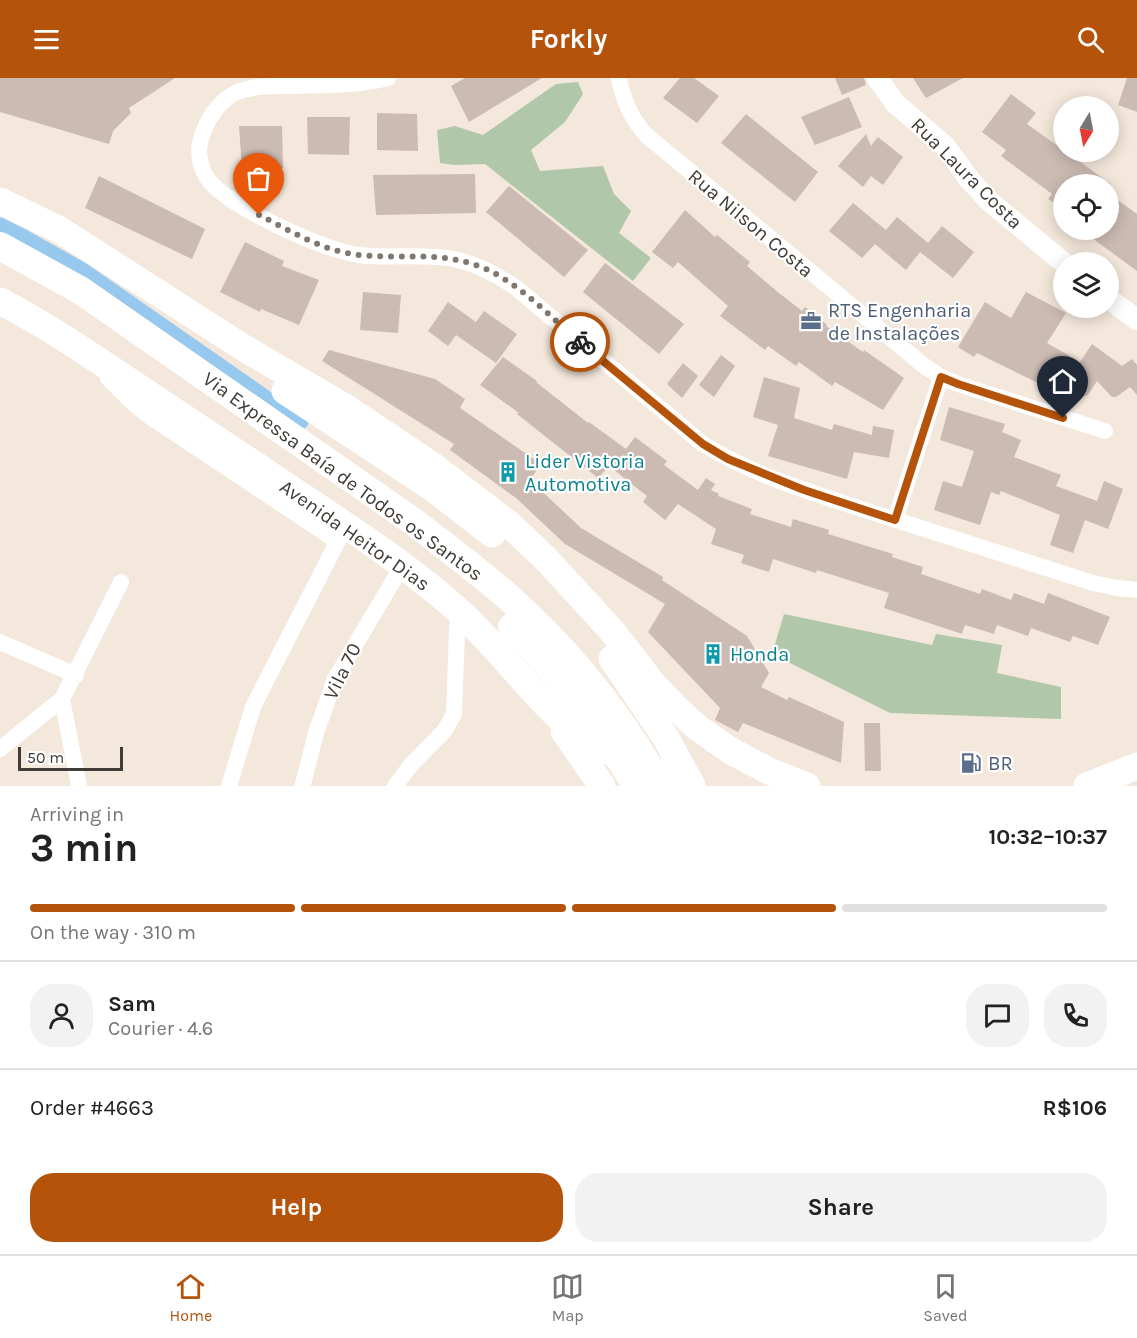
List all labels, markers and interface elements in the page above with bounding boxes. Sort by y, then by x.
icon: menu [30,23,63,56]
text: Forkly [530,23,607,55]
icon: search [1074,23,1107,56]
north arrow [1053,96,1119,162]
map controls [1053,96,1119,318]
street label: Rua Laura Costa [906,113,1027,234]
pin [233,153,284,215]
icon: bag [242,162,275,195]
street label: Rua Nilson Costa [684,164,818,282]
button: locate [1053,174,1119,240]
button: layers [1053,252,1119,318]
place label: RTS Engenharia de Instalações [828,299,971,345]
office icon: RTS Engenharia de Instalações [799,309,823,333]
courier [550,312,610,372]
icon: bike [564,326,597,359]
pin [1037,356,1088,418]
icon: home [1046,365,1079,398]
street label: Via Expressa Baía de Todos os Santos [198,367,487,586]
place label: Lider Vistoria Automotiva [525,450,645,496]
building icon: Lider Vistoria Automotiva [496,460,520,484]
street label: Avenida Heitor Dias [275,475,434,596]
street label: Vila 70 [319,639,366,703]
building icon: Honda [701,642,725,666]
place label: Honda [730,643,789,666]
scale bar [18,744,123,772]
text: 50 m [27,748,64,767]
fuel station icon: BR [959,751,983,775]
place label: BR [988,752,1013,775]
text: Arriving in [30,803,124,826]
text: 10:32–10:37 [988,824,1107,850]
text: 3 min [30,825,138,871]
text: On the way · 310 m [30,921,196,944]
button: person [30,984,93,1047]
button: chat [966,984,1029,1047]
button: phone [1044,984,1107,1047]
text: Sam [108,991,156,1017]
text: Courier · 4.6 [108,1017,213,1040]
text: Order #4663 [30,1095,154,1121]
text: R$106 [1043,1095,1107,1121]
button: Help [30,1173,563,1242]
button: Share [575,1173,1107,1242]
tab: Home [170,1270,212,1325]
tab: Map [551,1270,584,1325]
tab: Saved [923,1270,967,1325]

